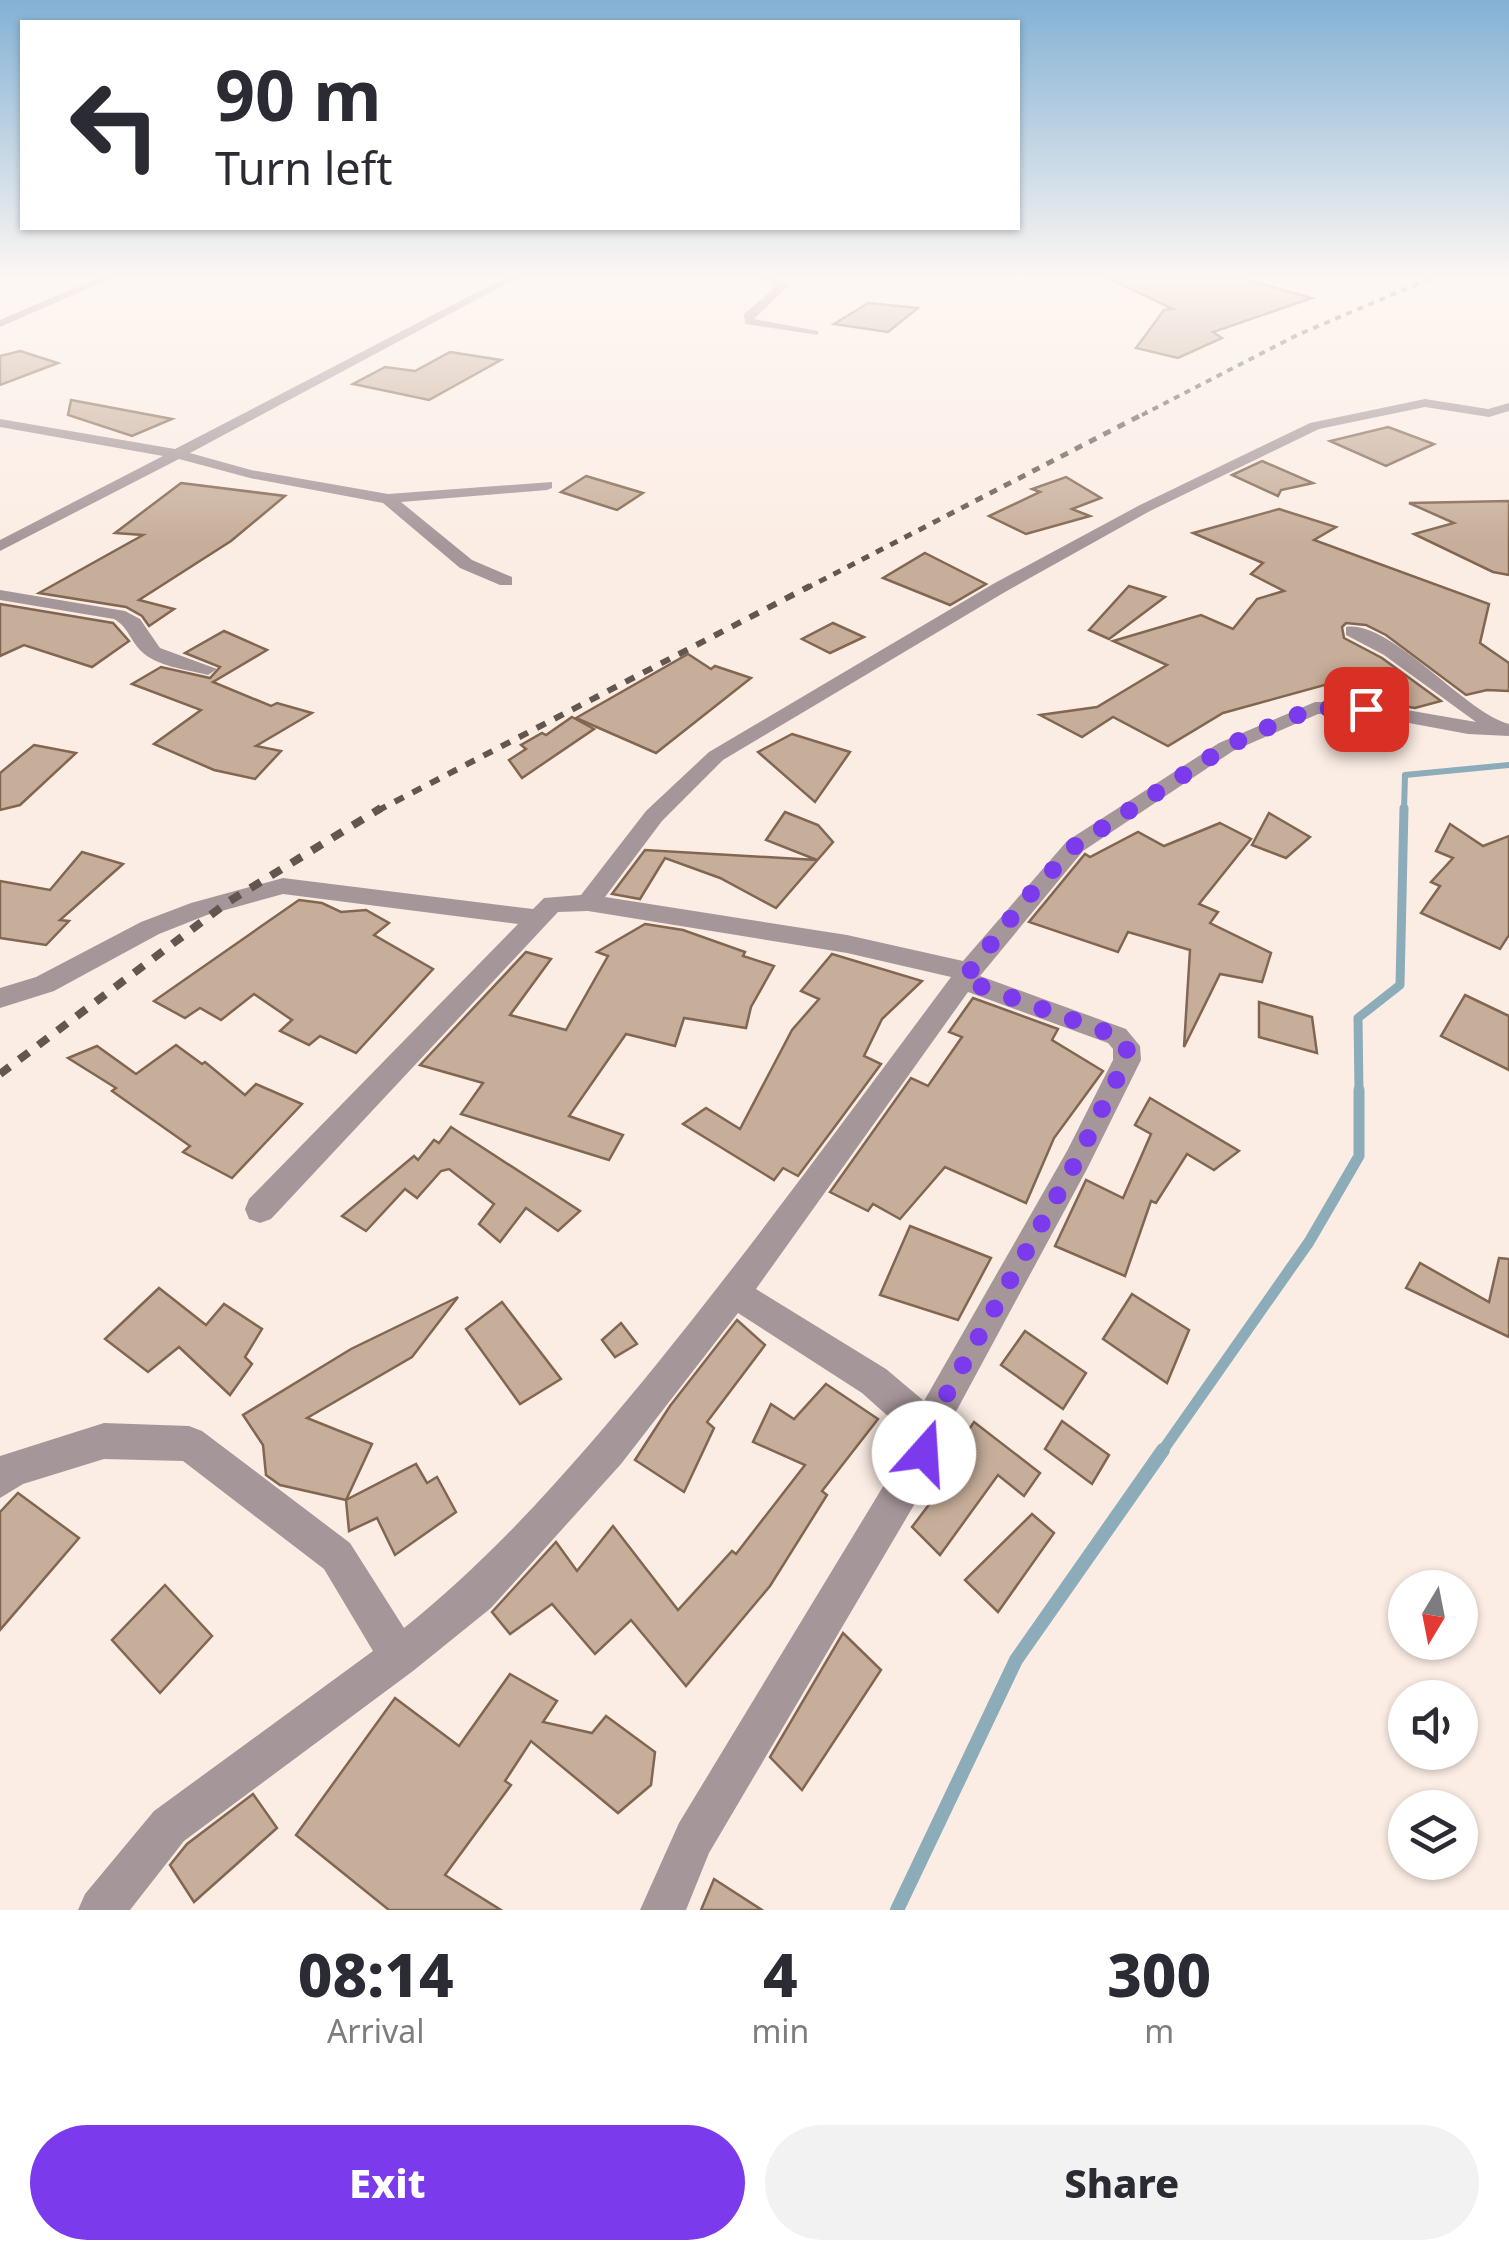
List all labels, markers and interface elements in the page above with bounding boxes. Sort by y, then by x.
text: 90 m [215,46,382,142]
icon: left [50,60,180,190]
text: Turn left [215,137,392,198]
pin [1324,667,1409,752]
icon: arrive [1339,682,1394,737]
position arrow [872,1401,976,1505]
north arrow [1388,1570,1478,1660]
map controls [1388,1570,1478,1880]
button: sound [1388,1680,1478,1770]
button: layers [1388,1790,1478,1880]
text: 08:14 [298,1933,454,2015]
text: 4 [763,1933,798,2015]
text: 300 [1107,1933,1211,2015]
text: Arrival [327,2009,425,2052]
text: min [751,2009,809,2052]
text: m [1144,2009,1174,2052]
button: Exit [30,2125,745,2240]
button: Share [765,2125,1479,2240]

